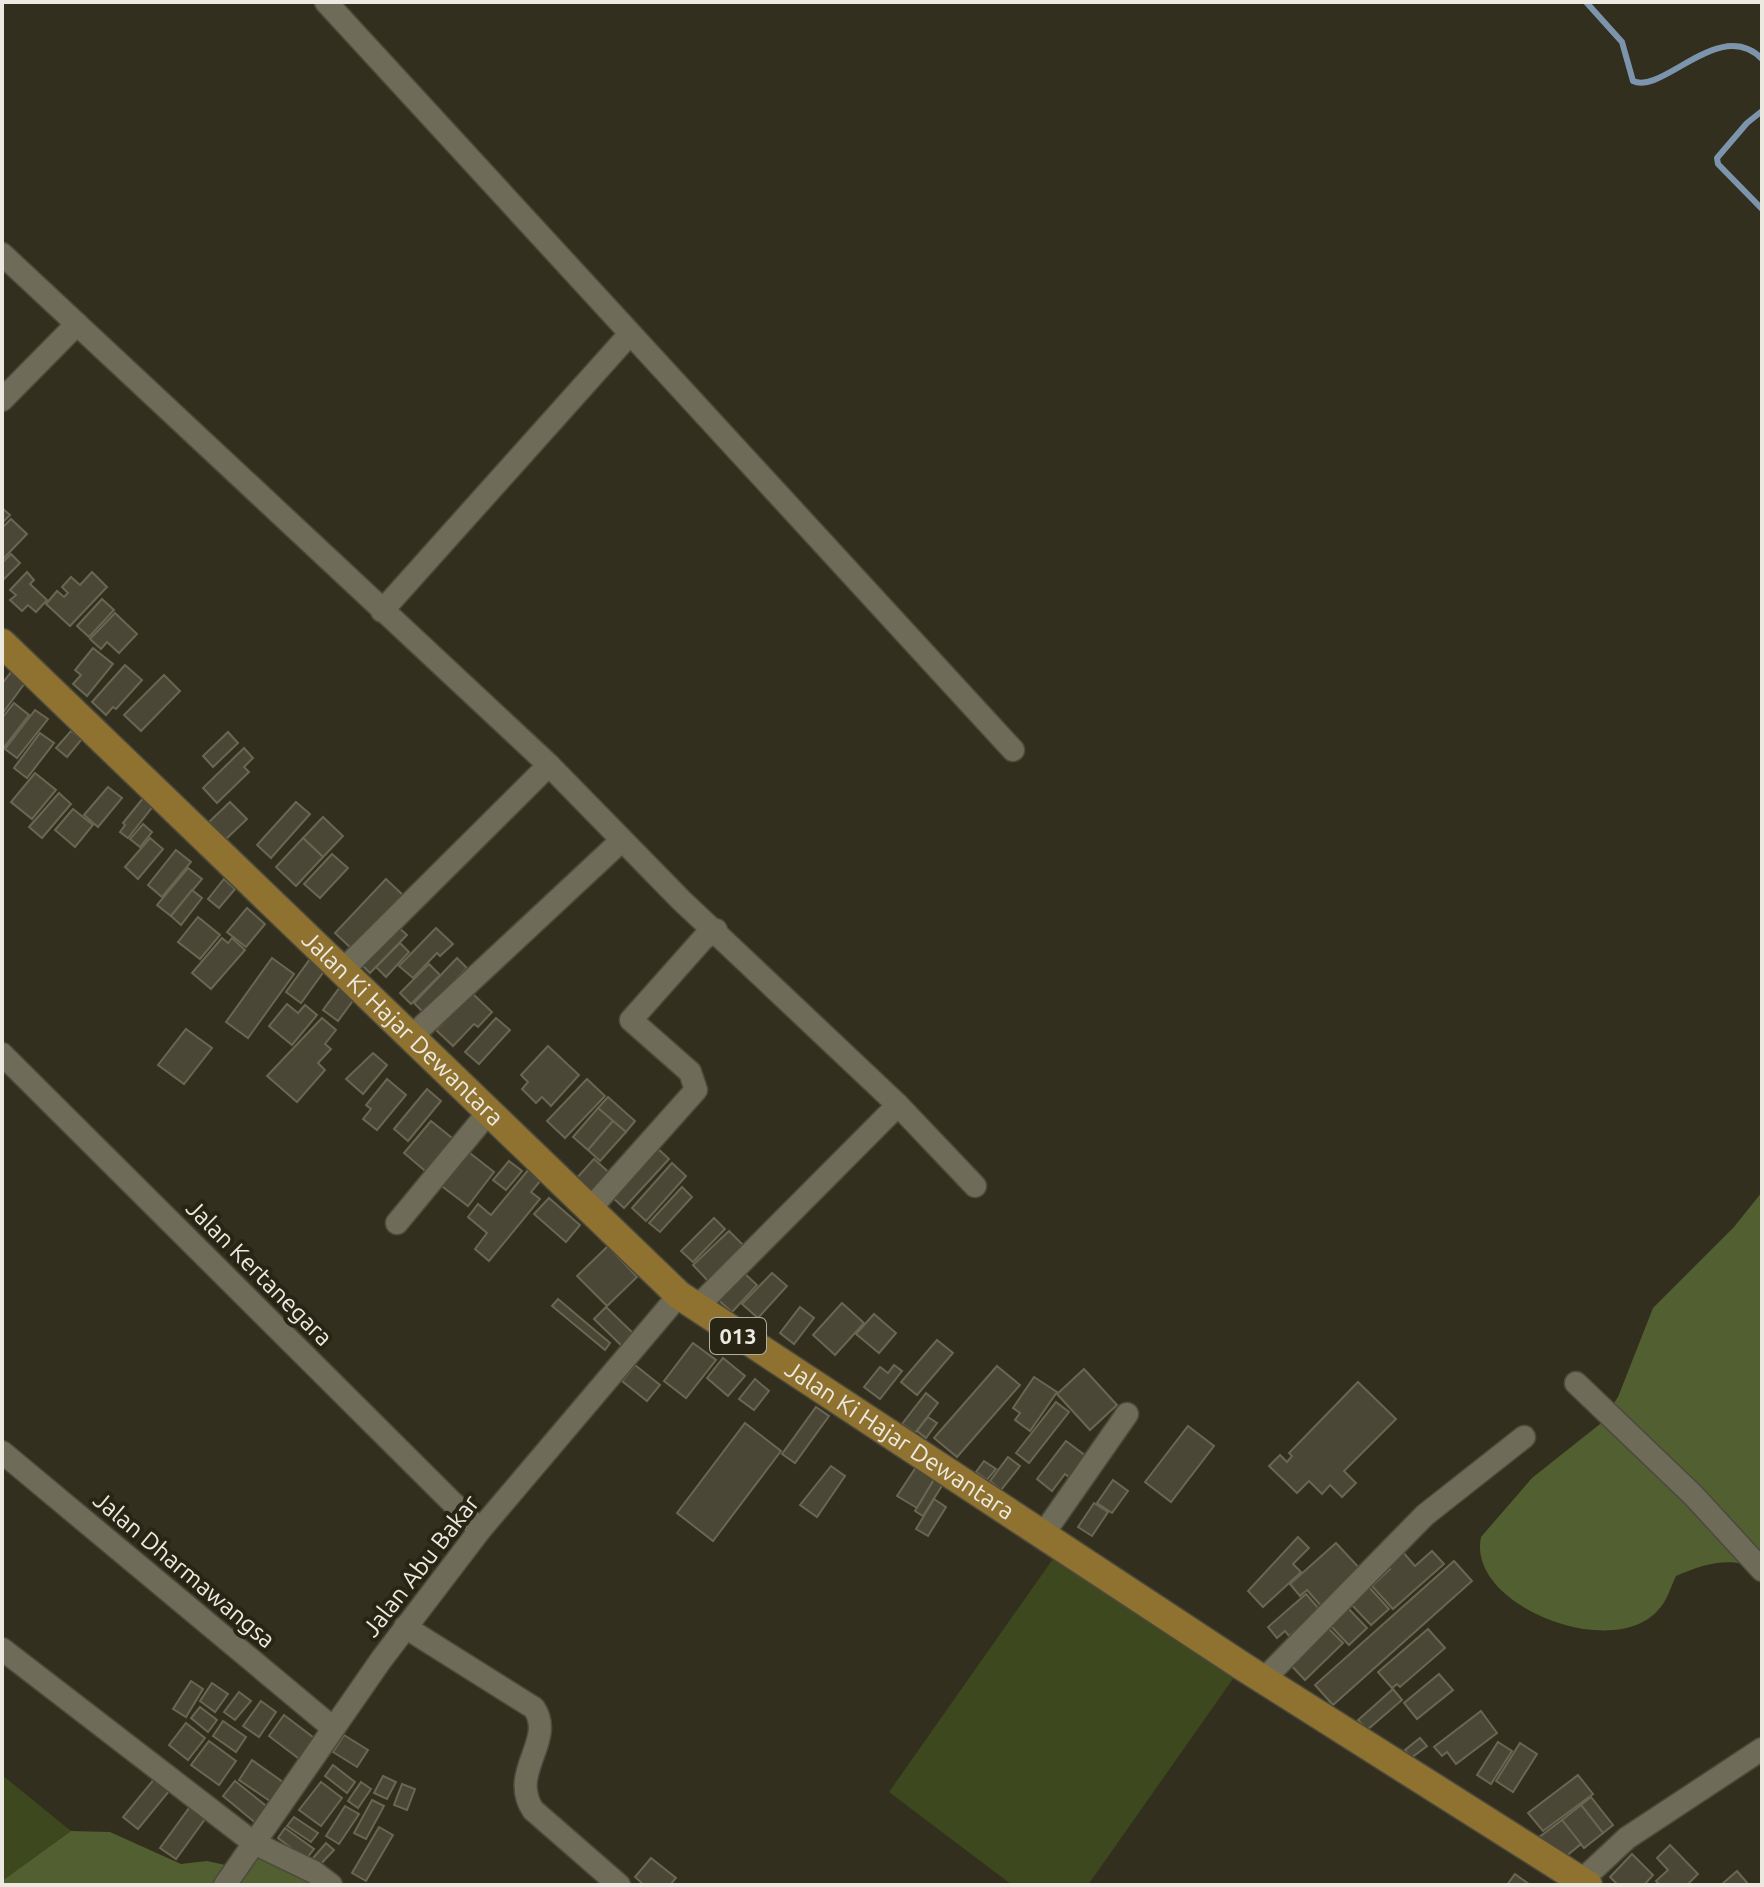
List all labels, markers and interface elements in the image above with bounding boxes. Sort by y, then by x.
street label: Jalan Ki Hajar Dewantara [297,926,509,1131]
street label: Jalan Kertanegara [181,1194,338,1351]
road number: 013 [710,1318,766,1354]
street label: Jalan Ki Hajar Dewantara [780,1355,1019,1525]
street label: Jalan Dharmawangsa [88,1486,280,1653]
street label: Jalan Abu Bakar [357,1490,484,1642]

